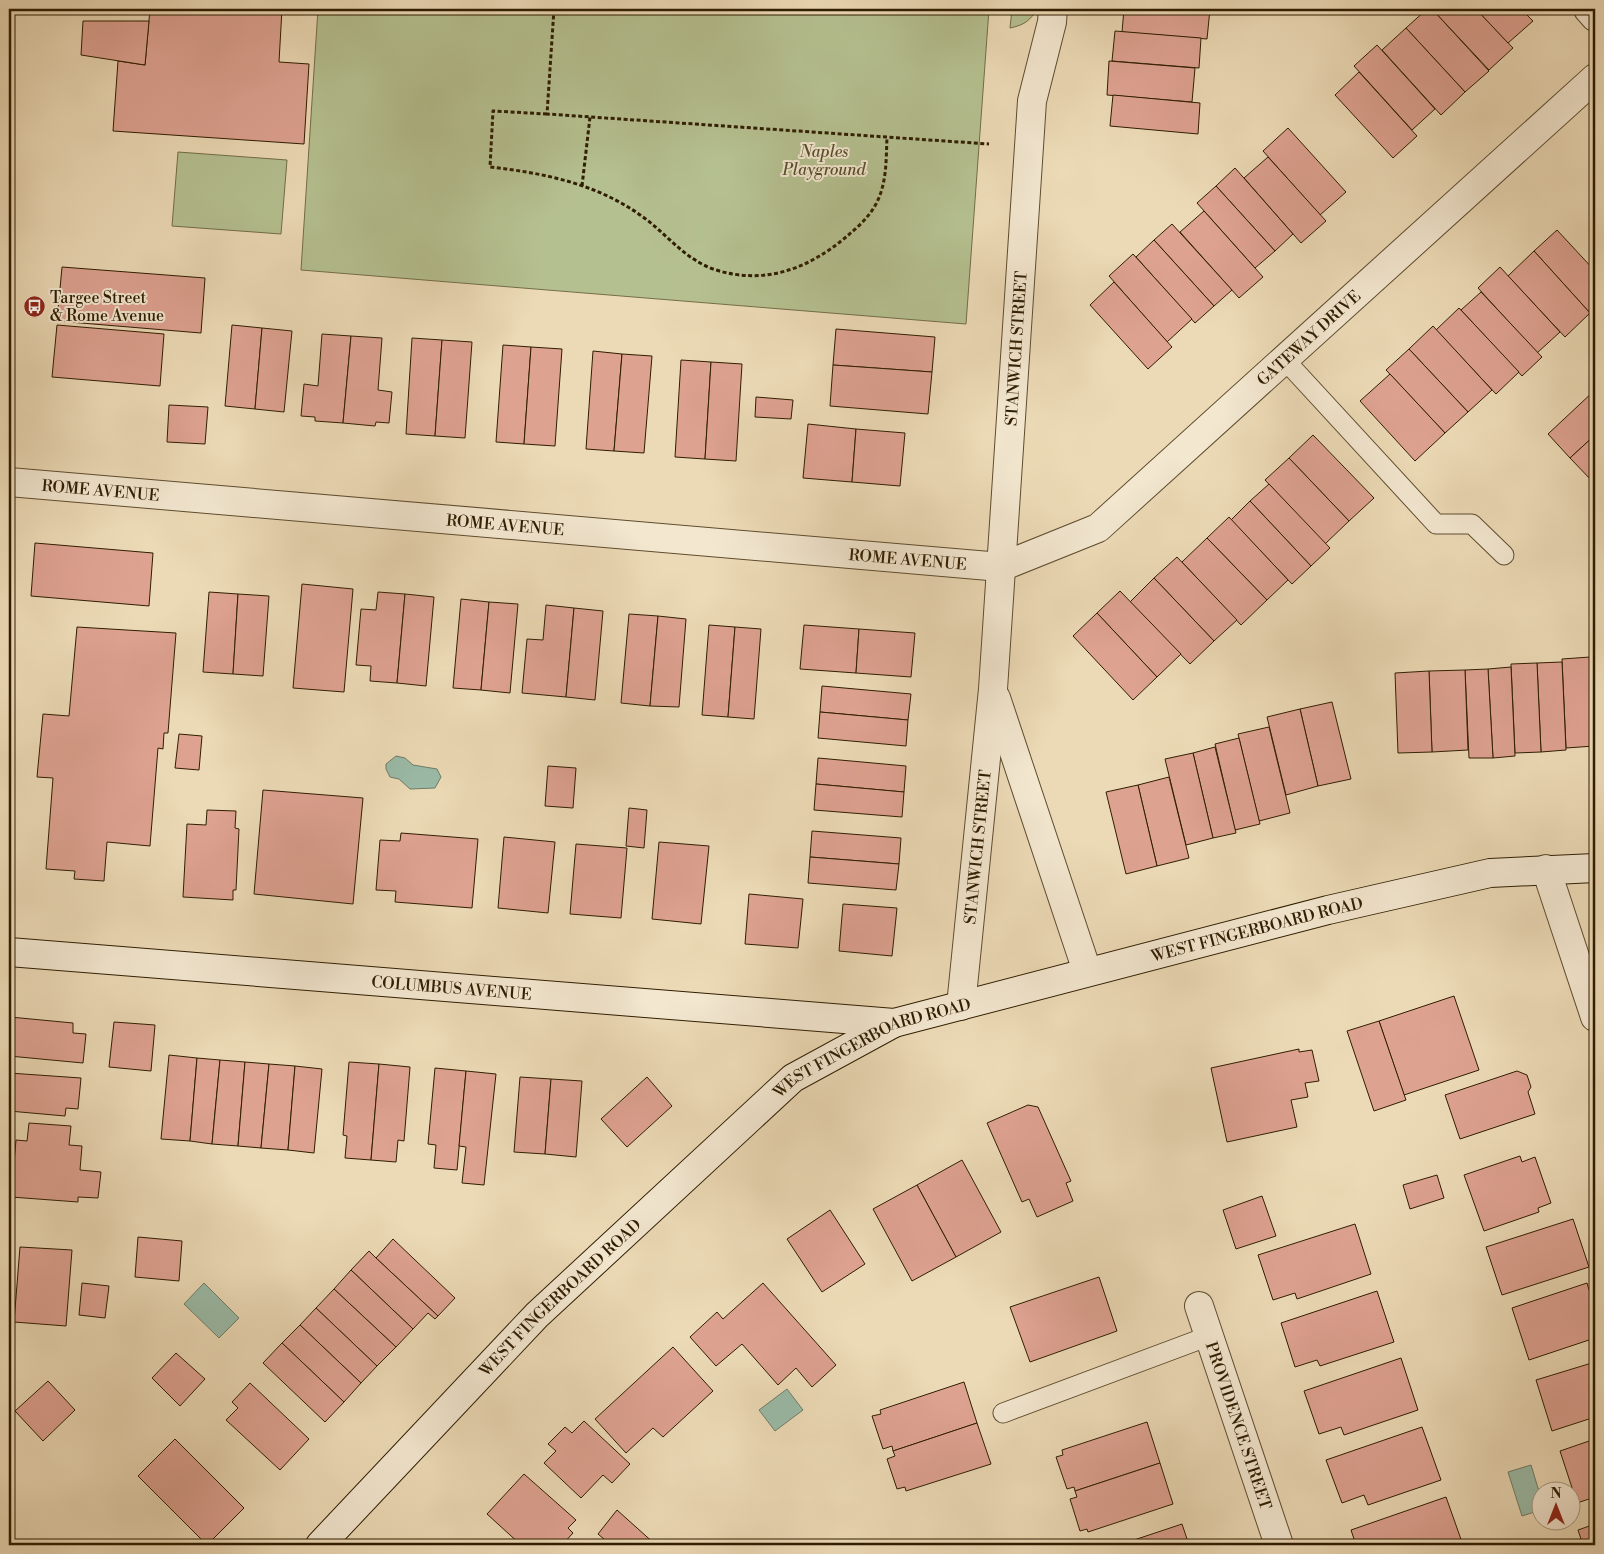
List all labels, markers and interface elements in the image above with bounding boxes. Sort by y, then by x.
park label: Naples Playground [782,142,866,180]
street label: STANWICH STREET [1001,270,1032,427]
street label: GATEWAY DRIVE [1253,286,1365,390]
place label: Targee Street & Rome Avenue [50,288,164,326]
bus stop icon: Targee Street & Rome Avenue [22,294,46,318]
street label: ROME AVENUE [41,476,160,506]
street label: ROME AVENUE [445,510,565,541]
street label: ROME AVENUE [848,545,967,575]
street label: STANWICH STREET [960,769,996,925]
street label: WEST FINGERBOARD ROAD [1148,893,1365,967]
street label: COLUMBUS AVENUE [371,972,532,1005]
street label: WEST FINGERBOARD ROAD [768,994,973,1103]
street label: WEST FINGERBOARD ROAD [475,1215,646,1382]
street label: PROVIDENCE STREET [1201,1339,1275,1512]
north arrow [1532,1482,1582,1532]
text: N [1550,1485,1562,1503]

